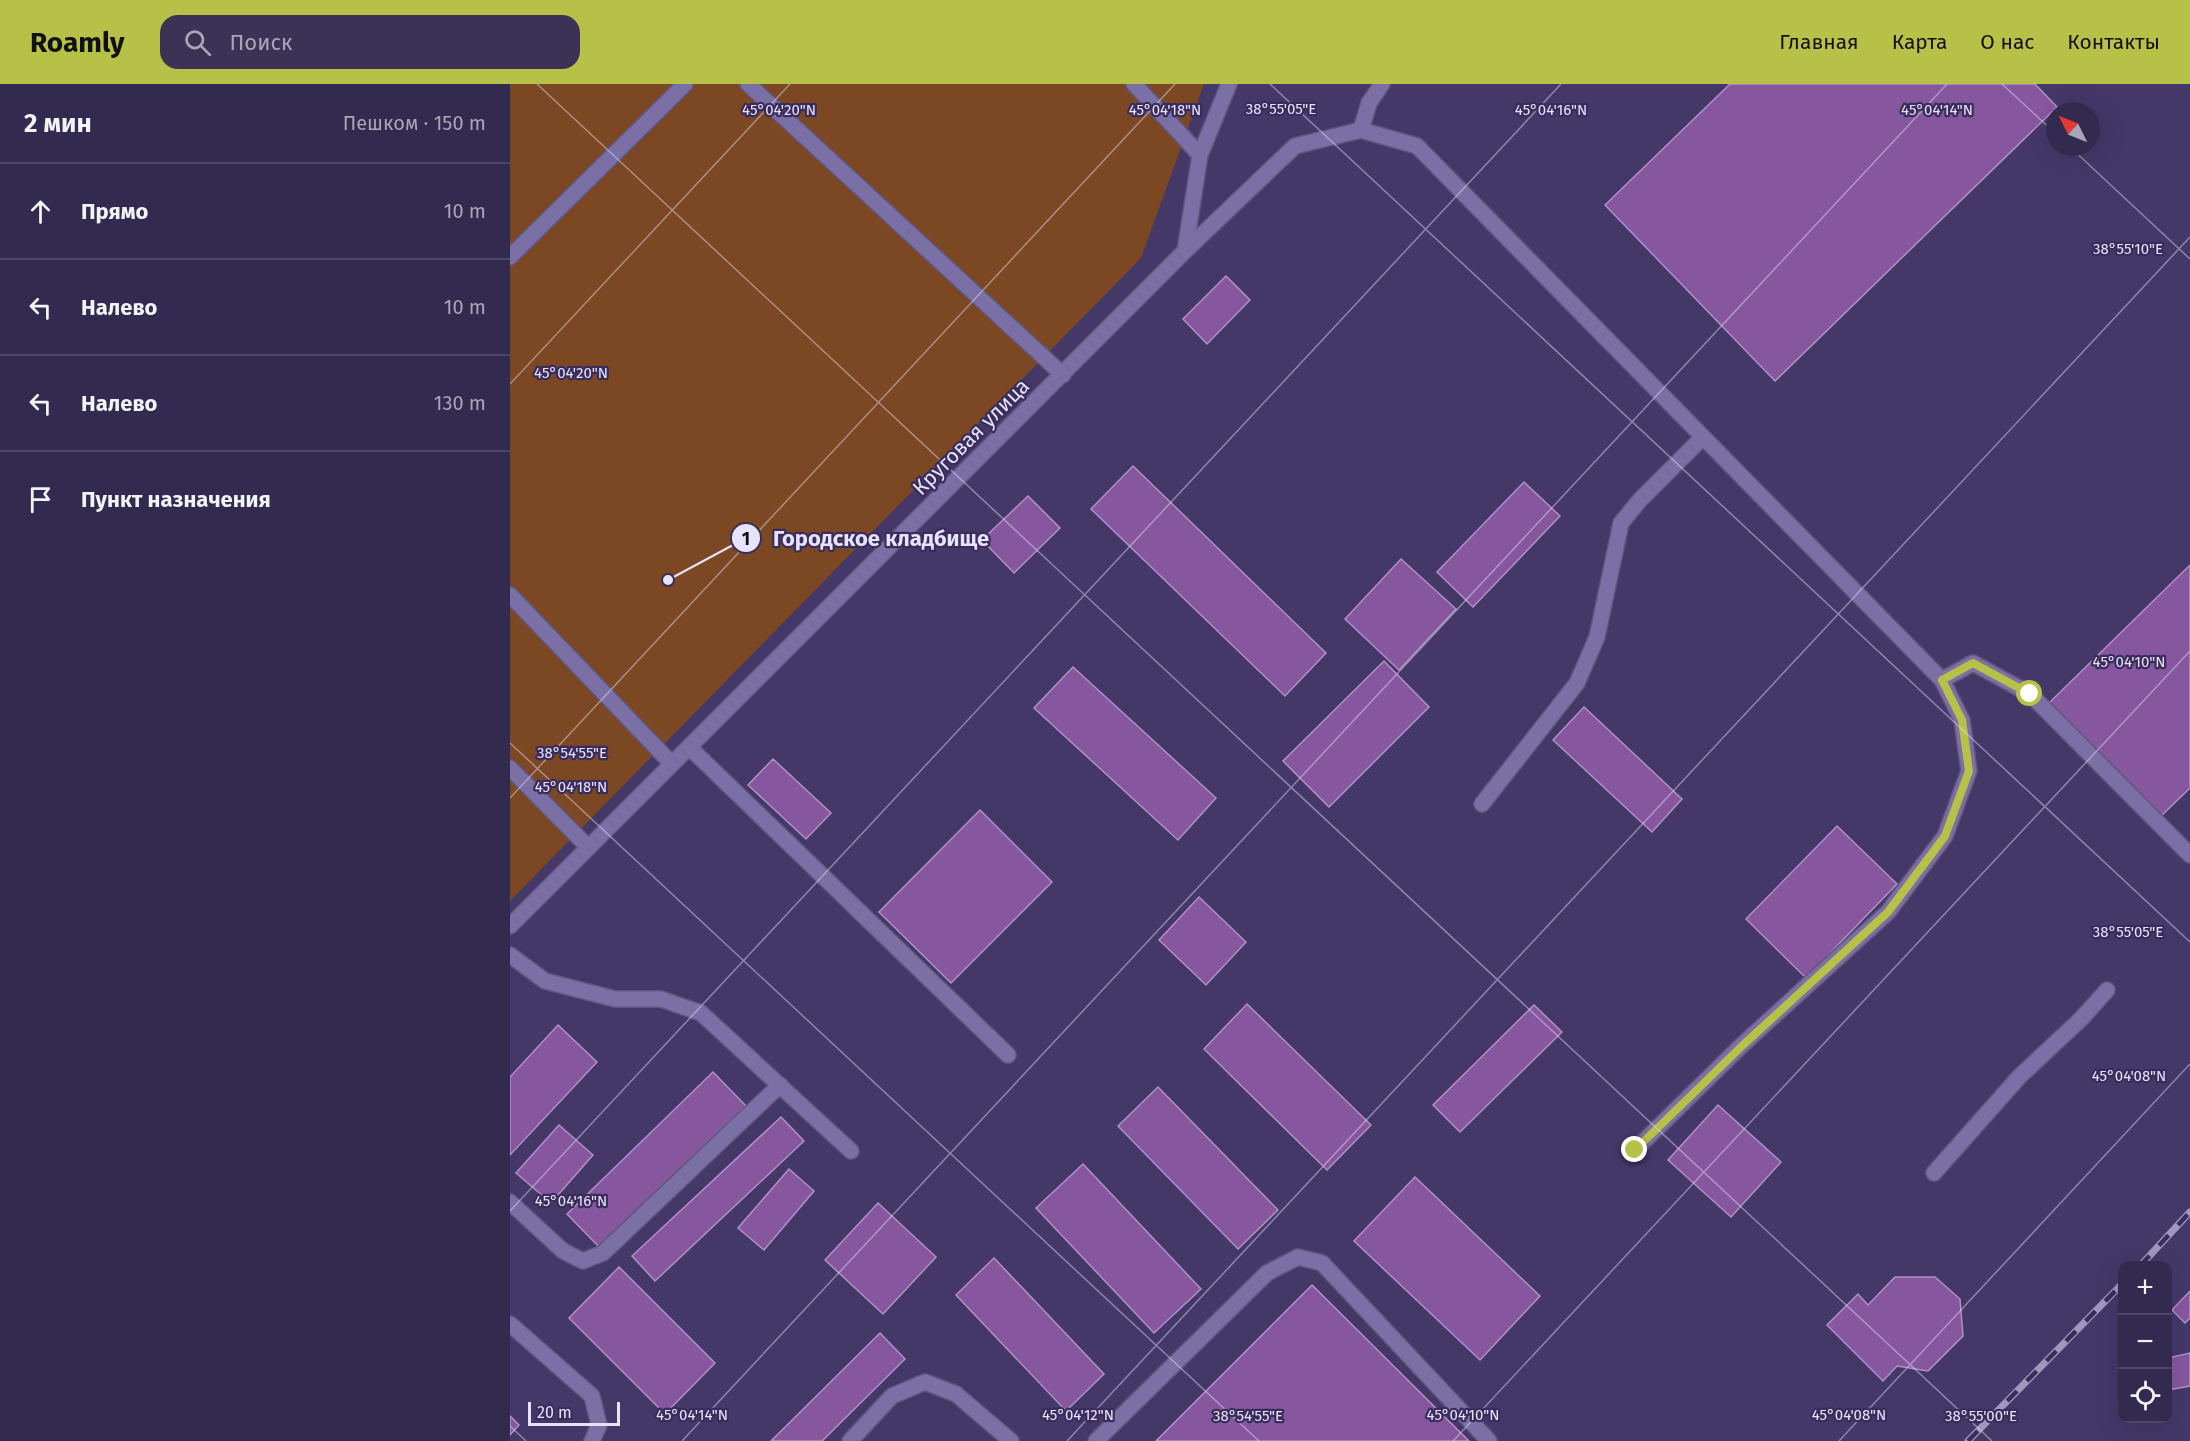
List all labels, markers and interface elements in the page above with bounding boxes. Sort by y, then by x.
search box [160,15,580,69]
text: Roamly [30,26,124,59]
icon: search [181,26,214,59]
text: Поиск [229,29,292,56]
text: Главная [1779,29,1859,55]
text: Карта [1892,29,1947,55]
text: О нас [1980,29,2034,55]
text: Контакты [2067,29,2160,55]
text: 38°55'05"E [1246,100,1316,118]
text: 45°04'20"N [742,101,816,119]
text: 45°04'18"N [1129,101,1201,119]
text: 45°04'16"N [1515,101,1587,119]
text: 45°04'14"N [1901,101,1973,119]
north arrow [2046,102,2100,156]
text: 2 мин [24,108,92,139]
text: Пешком · 150 m [343,111,486,135]
icon: ahead [24,195,57,228]
text: Прямо [81,198,148,225]
text: 10 m [444,199,486,223]
text: 38°55'10"E [2093,240,2163,258]
icon: left [24,291,57,324]
text: Налево [81,294,157,321]
text: 10 m [444,295,486,319]
text: 45°04'20"N [534,364,608,382]
street label: Круговая улица [907,373,1035,501]
icon: left [24,387,57,420]
text: Налево [81,390,157,417]
text: 130 m [434,391,486,415]
icon: arrive [24,483,57,516]
text: Пункт назначения [81,486,271,513]
callout: Городское кладбище [731,518,1002,558]
text: Городское кладбище [773,525,989,552]
text: 1 [742,528,750,550]
text: 45°04'10"N [2093,653,2165,671]
route start [2016,680,2042,706]
text: 38°54'55"E [537,744,607,762]
text: 45°04'18"N [535,778,607,796]
text: 38°55'05"E [2093,923,2163,941]
text: 45°04'08"N [2092,1067,2166,1085]
route end [1621,1136,1647,1162]
text: 45°04'16"N [535,1192,607,1210]
map controls [2118,1261,2172,1423]
button: + [2118,1261,2172,1315]
button: − [2118,1315,2172,1369]
button: locate [2118,1369,2172,1423]
scale bar [528,1399,620,1426]
text: 20 m [537,1403,572,1422]
text: 45°04'14"N [656,1406,728,1424]
text: 45°04'12"N [1042,1406,1114,1424]
text: 45°04'10"N [1427,1406,1499,1424]
text: 45°04'08"N [1812,1406,1886,1424]
text: 38°54'55"E [1213,1407,1283,1425]
text: 38°55'00"E [1945,1407,2017,1425]

